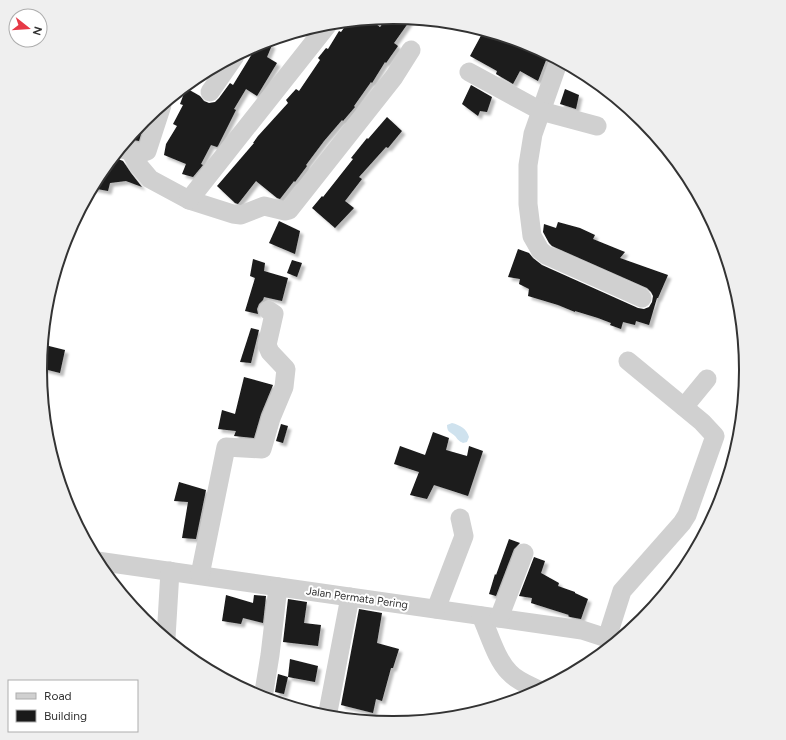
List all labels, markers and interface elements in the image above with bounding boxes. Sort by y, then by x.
north arrow [8,8,48,48]
text: N [30,25,45,37]
street label: Jalan Permata Pering [305,584,409,612]
legend [8,680,138,732]
text: Road [44,689,72,703]
text: Building [44,709,87,723]

